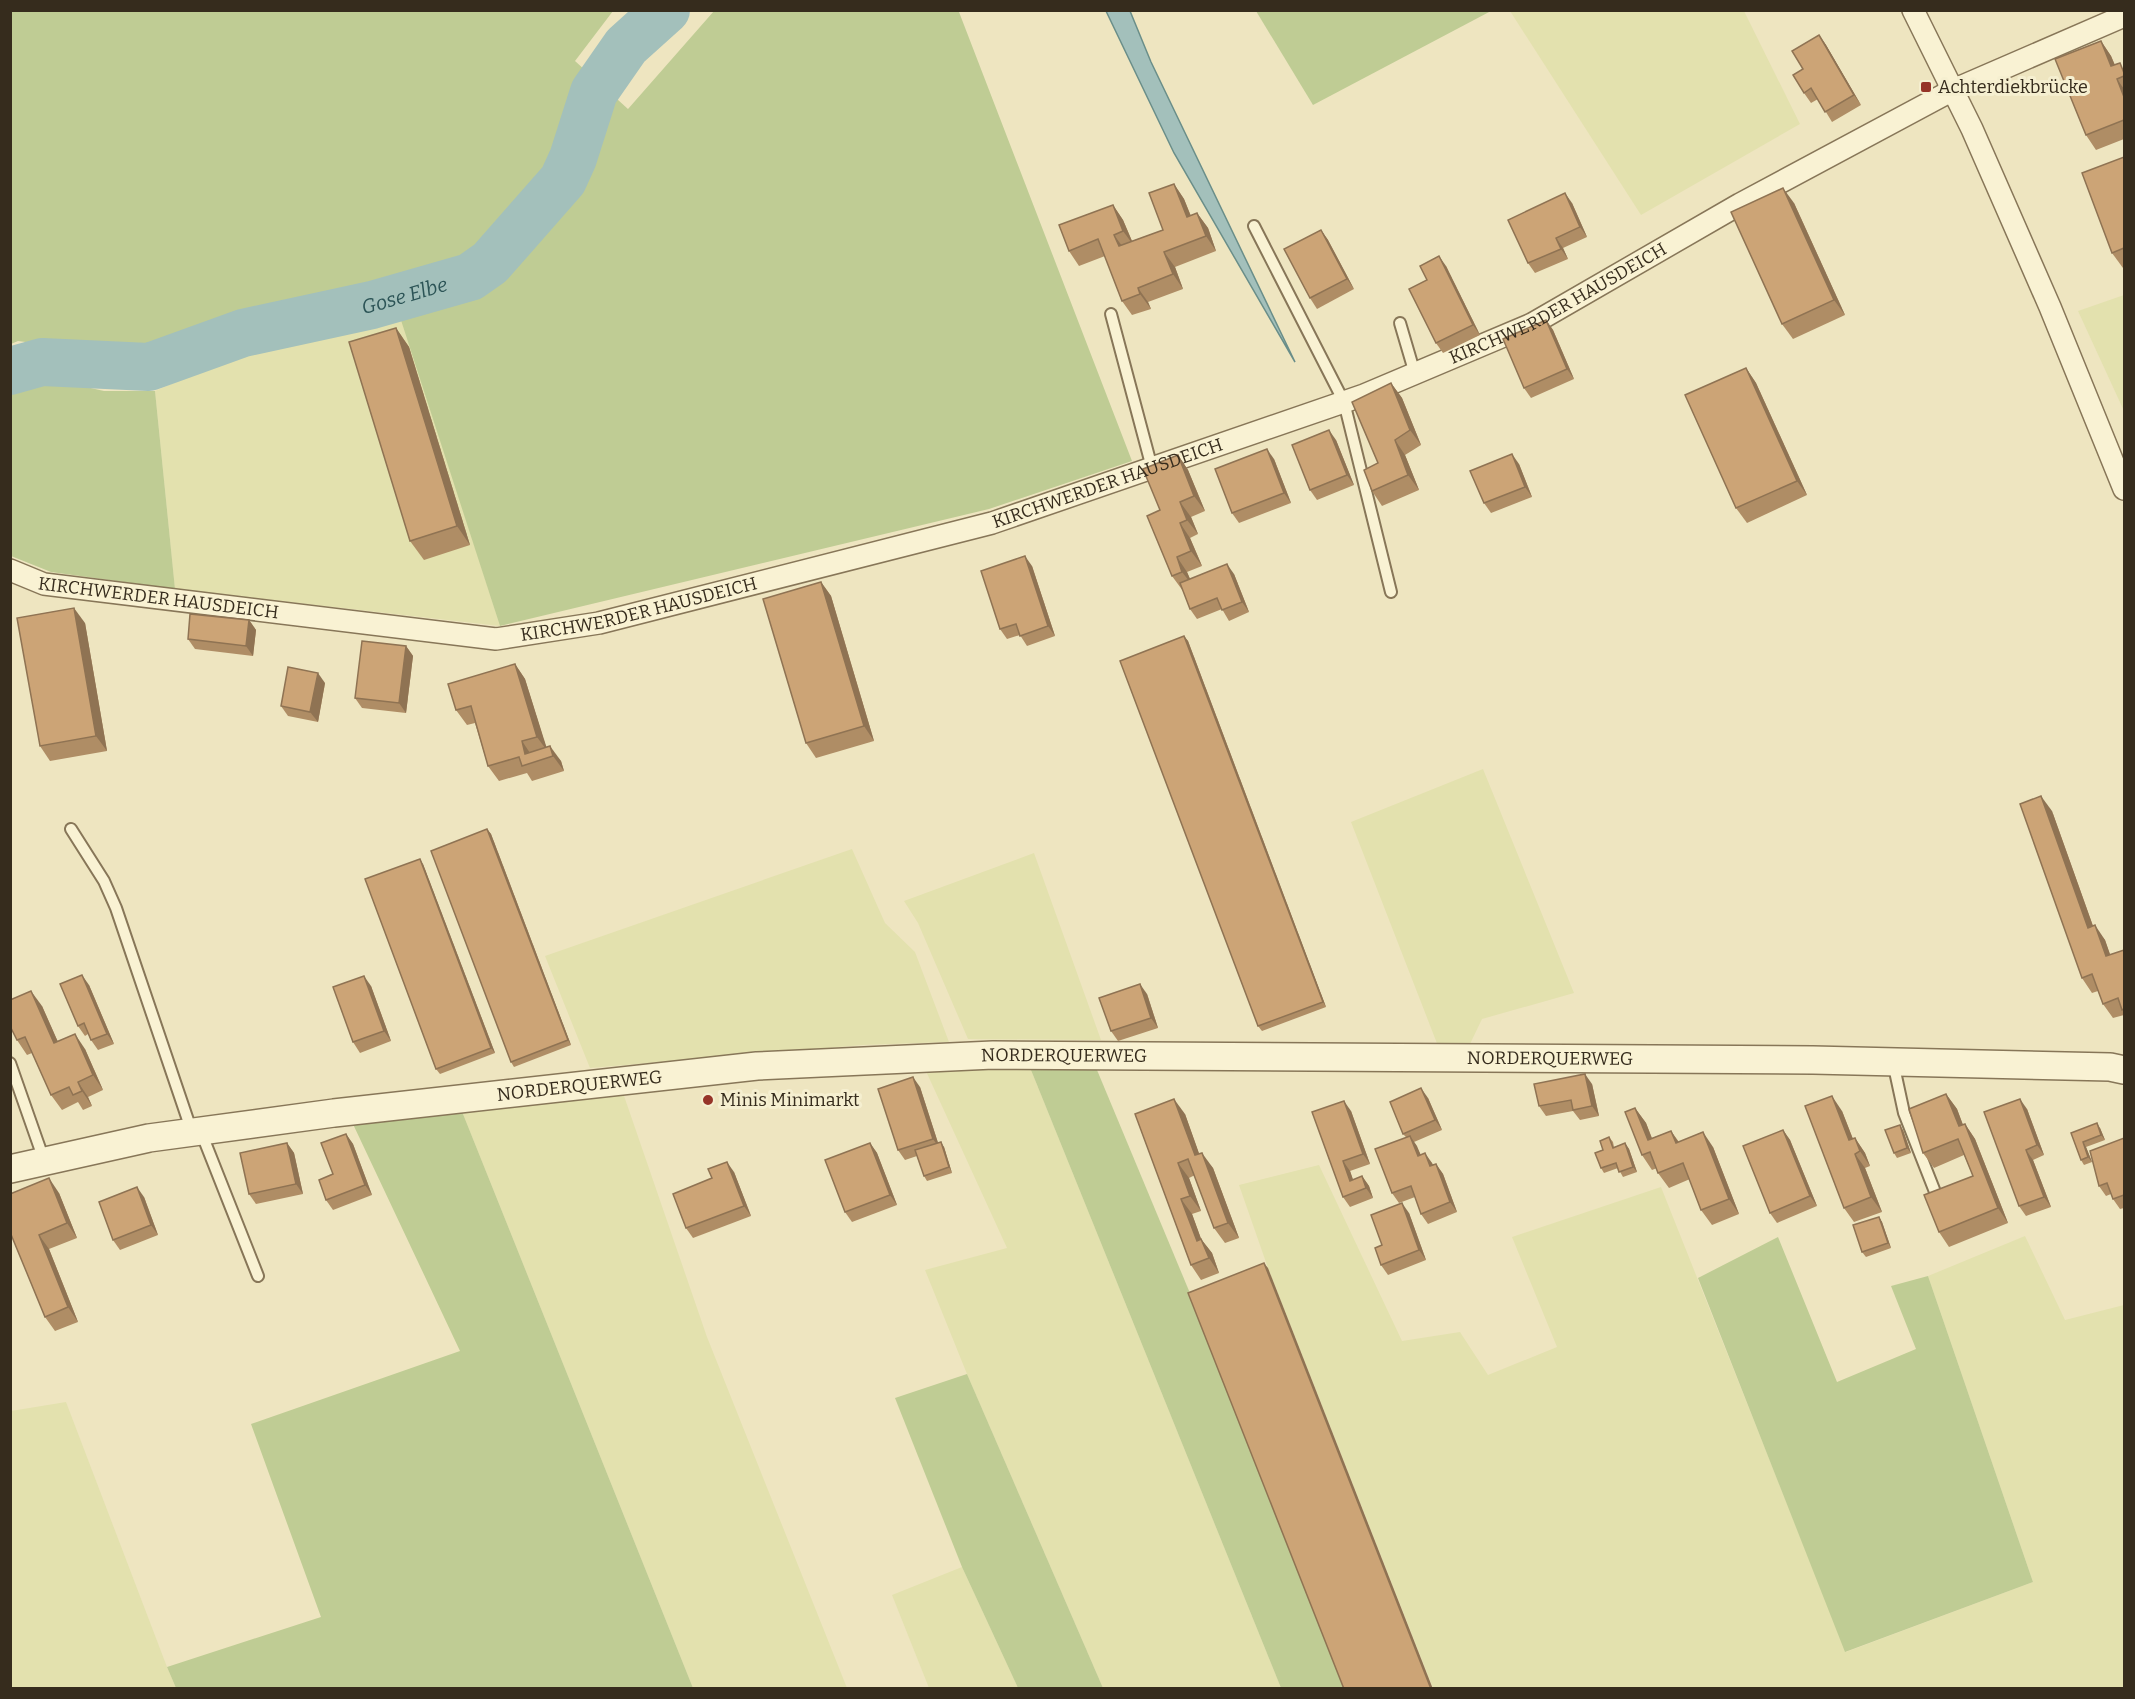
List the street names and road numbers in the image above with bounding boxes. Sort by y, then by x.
street label: KIRCHWERDER HAUSDEICH [1446,238,1670,369]
street label: KIRCHWERDER HAUSDEICH [989,433,1226,533]
street label: KIRCHWERDER HAUSDEICH [37,572,280,623]
street label: KIRCHWERDER HAUSDEICH [519,572,759,646]
street label: NORDERQUERWEG [980,1044,1147,1067]
street label: NORDERQUERWEG [1467,1047,1633,1070]
street label: NORDERQUERWEG [496,1066,663,1106]

